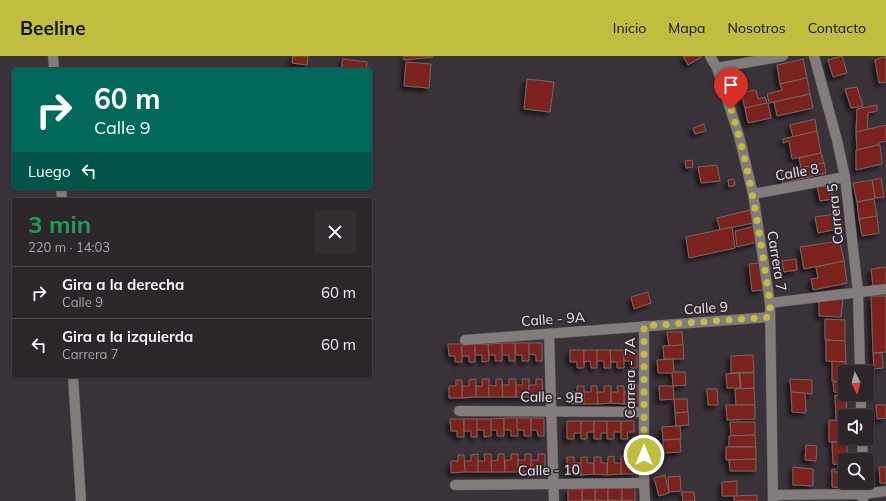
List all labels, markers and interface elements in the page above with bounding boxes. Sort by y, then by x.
text: Beeline [20,16,86,40]
text: Inicio [613,19,646,37]
text: Mapa [668,19,706,37]
text: Nosotros [728,19,786,37]
text: Contacto [808,19,866,37]
pin [714,68,748,109]
icon: arrive [720,74,742,96]
text: 60 m [94,81,160,116]
icon: right [28,84,80,136]
text: Calle 9 [94,116,151,139]
street label: Calle 8 [774,159,820,185]
icon: left [78,160,100,182]
text: Luego [28,162,70,181]
street label: Carrera 5 [823,183,847,245]
text: 3 min [28,209,91,239]
button: close [314,211,356,253]
street label: Carrera 7 [763,230,791,292]
text: 220 m · 14:03 [28,239,110,255]
text: Gira a la derecha [62,275,184,294]
icon: right [28,282,50,304]
text: 60 m [321,283,356,302]
text: Calle 9 [62,294,103,310]
street label: Calle 9 [683,297,729,319]
street label: Calle - 9A [520,308,586,330]
text: Gira a la izquierda [62,327,193,346]
icon: left [28,334,50,356]
text: 60 m [321,335,356,354]
street label: Carrera - 7A [621,337,639,418]
text: Carrera 7 [62,346,119,362]
north arrow [838,365,874,401]
map controls [838,365,874,489]
street label: Calle - 9B [520,387,584,407]
button: sound [838,409,874,445]
position arrow [623,434,665,476]
button: search [838,453,874,489]
street label: Calle - 10 [518,460,580,480]

